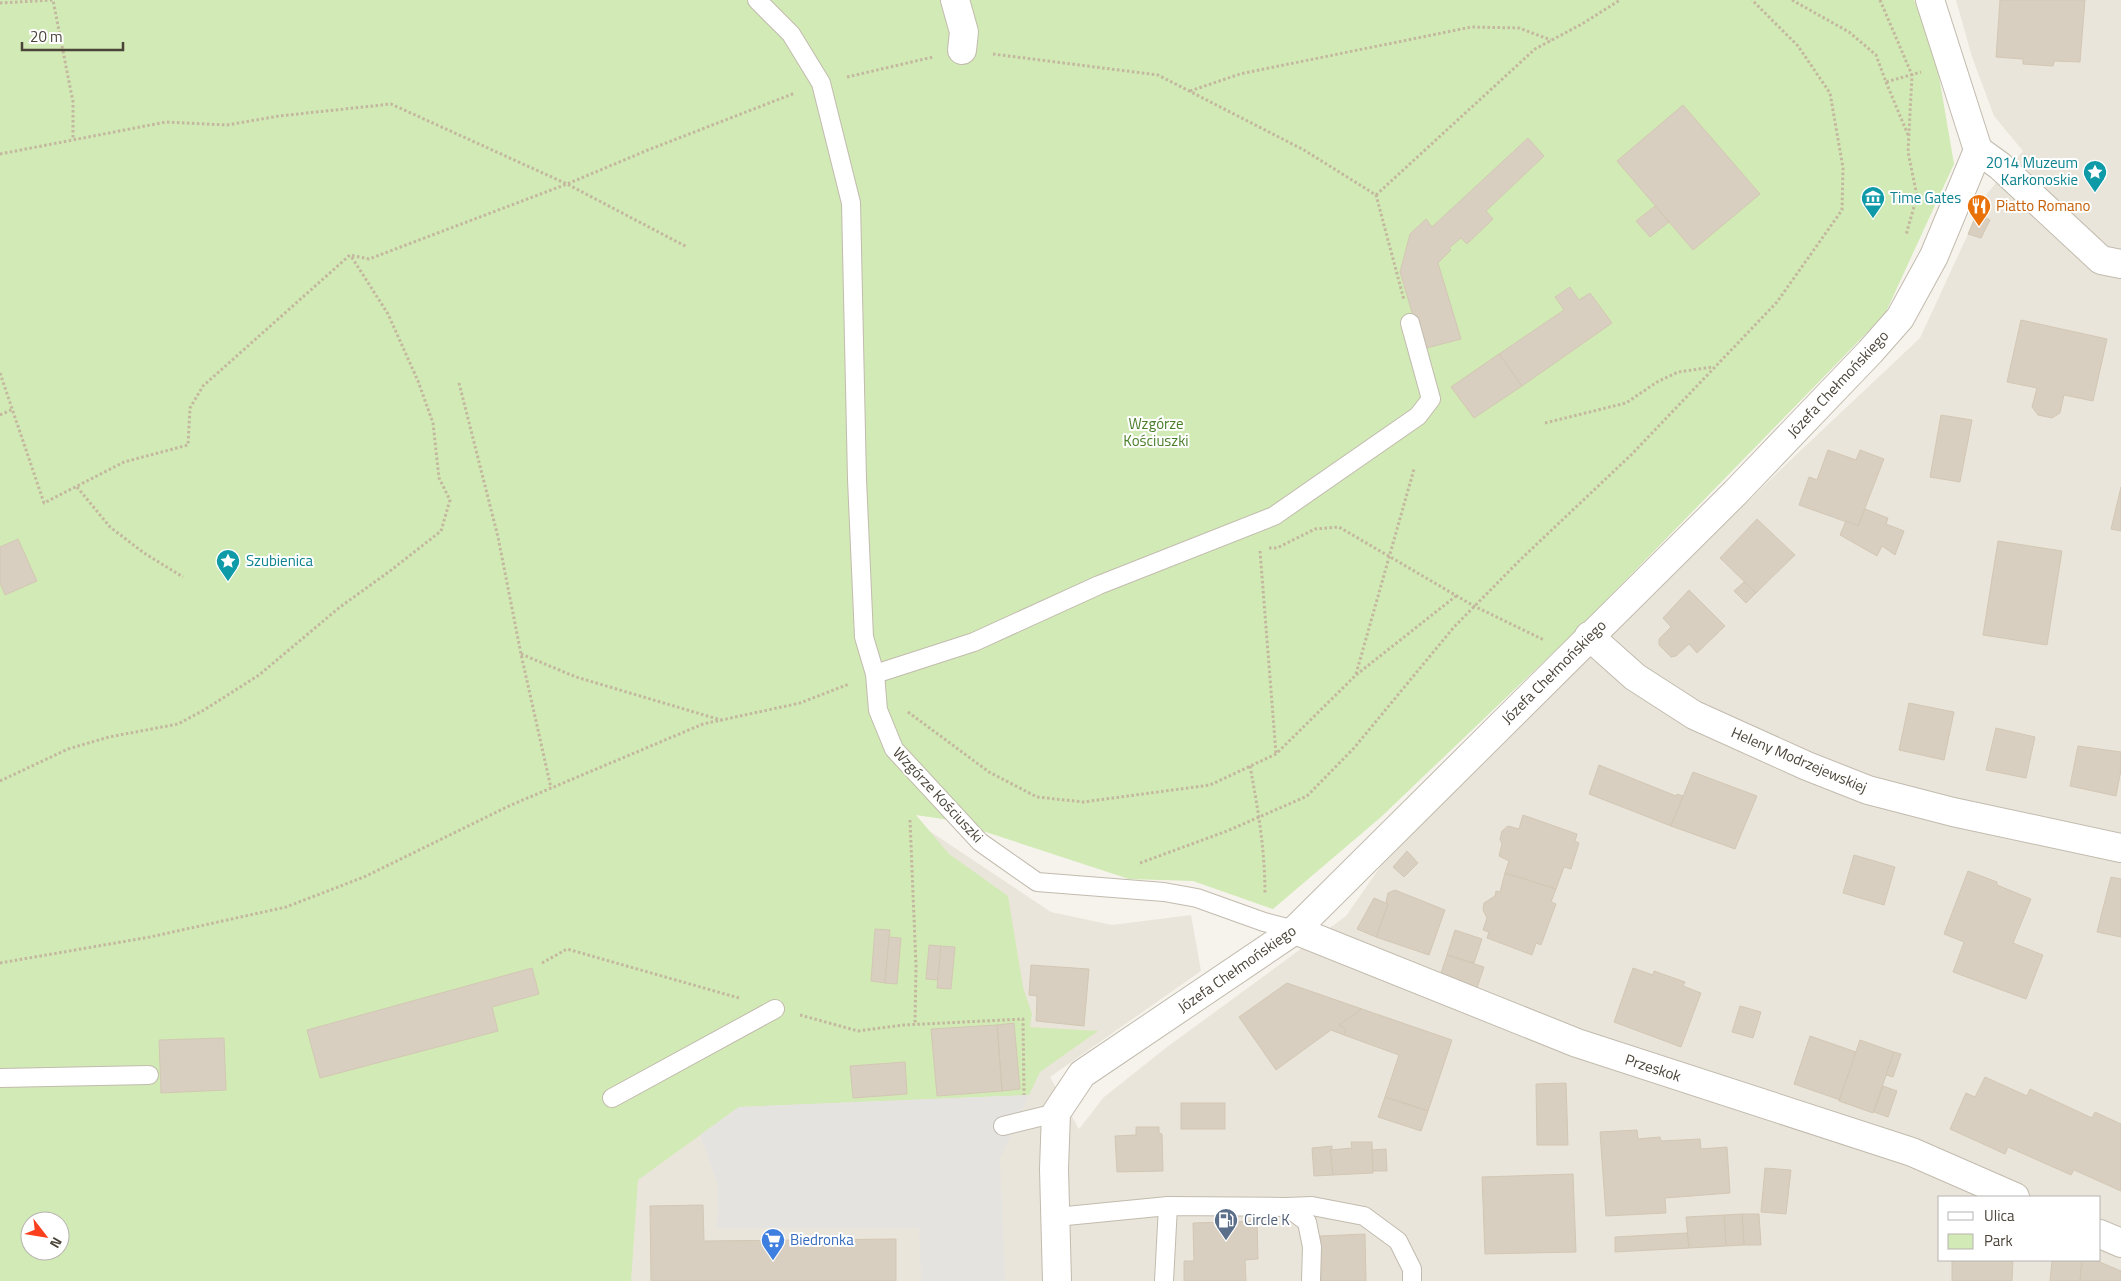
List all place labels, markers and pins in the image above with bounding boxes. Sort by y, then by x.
place label: 2014 Muzeum Karkonoskie [1986,151,2078,191]
place icon: 2014 Muzeum Karkonoskie [2082,159,2108,193]
museum icon: Time Gates [1860,185,1886,219]
place label: Time Gates [1890,186,1961,209]
restaurant icon: Piatto Romano [1966,193,1992,227]
place label: Piatto Romano [1996,194,2091,217]
place icon: Szubienica [215,548,241,582]
place label: Szubienica [246,549,314,572]
fuel station icon: Circle K [1213,1207,1239,1241]
place label: Circle K [1244,1208,1290,1231]
supermarket icon: Biedronka [760,1227,786,1261]
place label: Biedronka [790,1228,854,1251]

